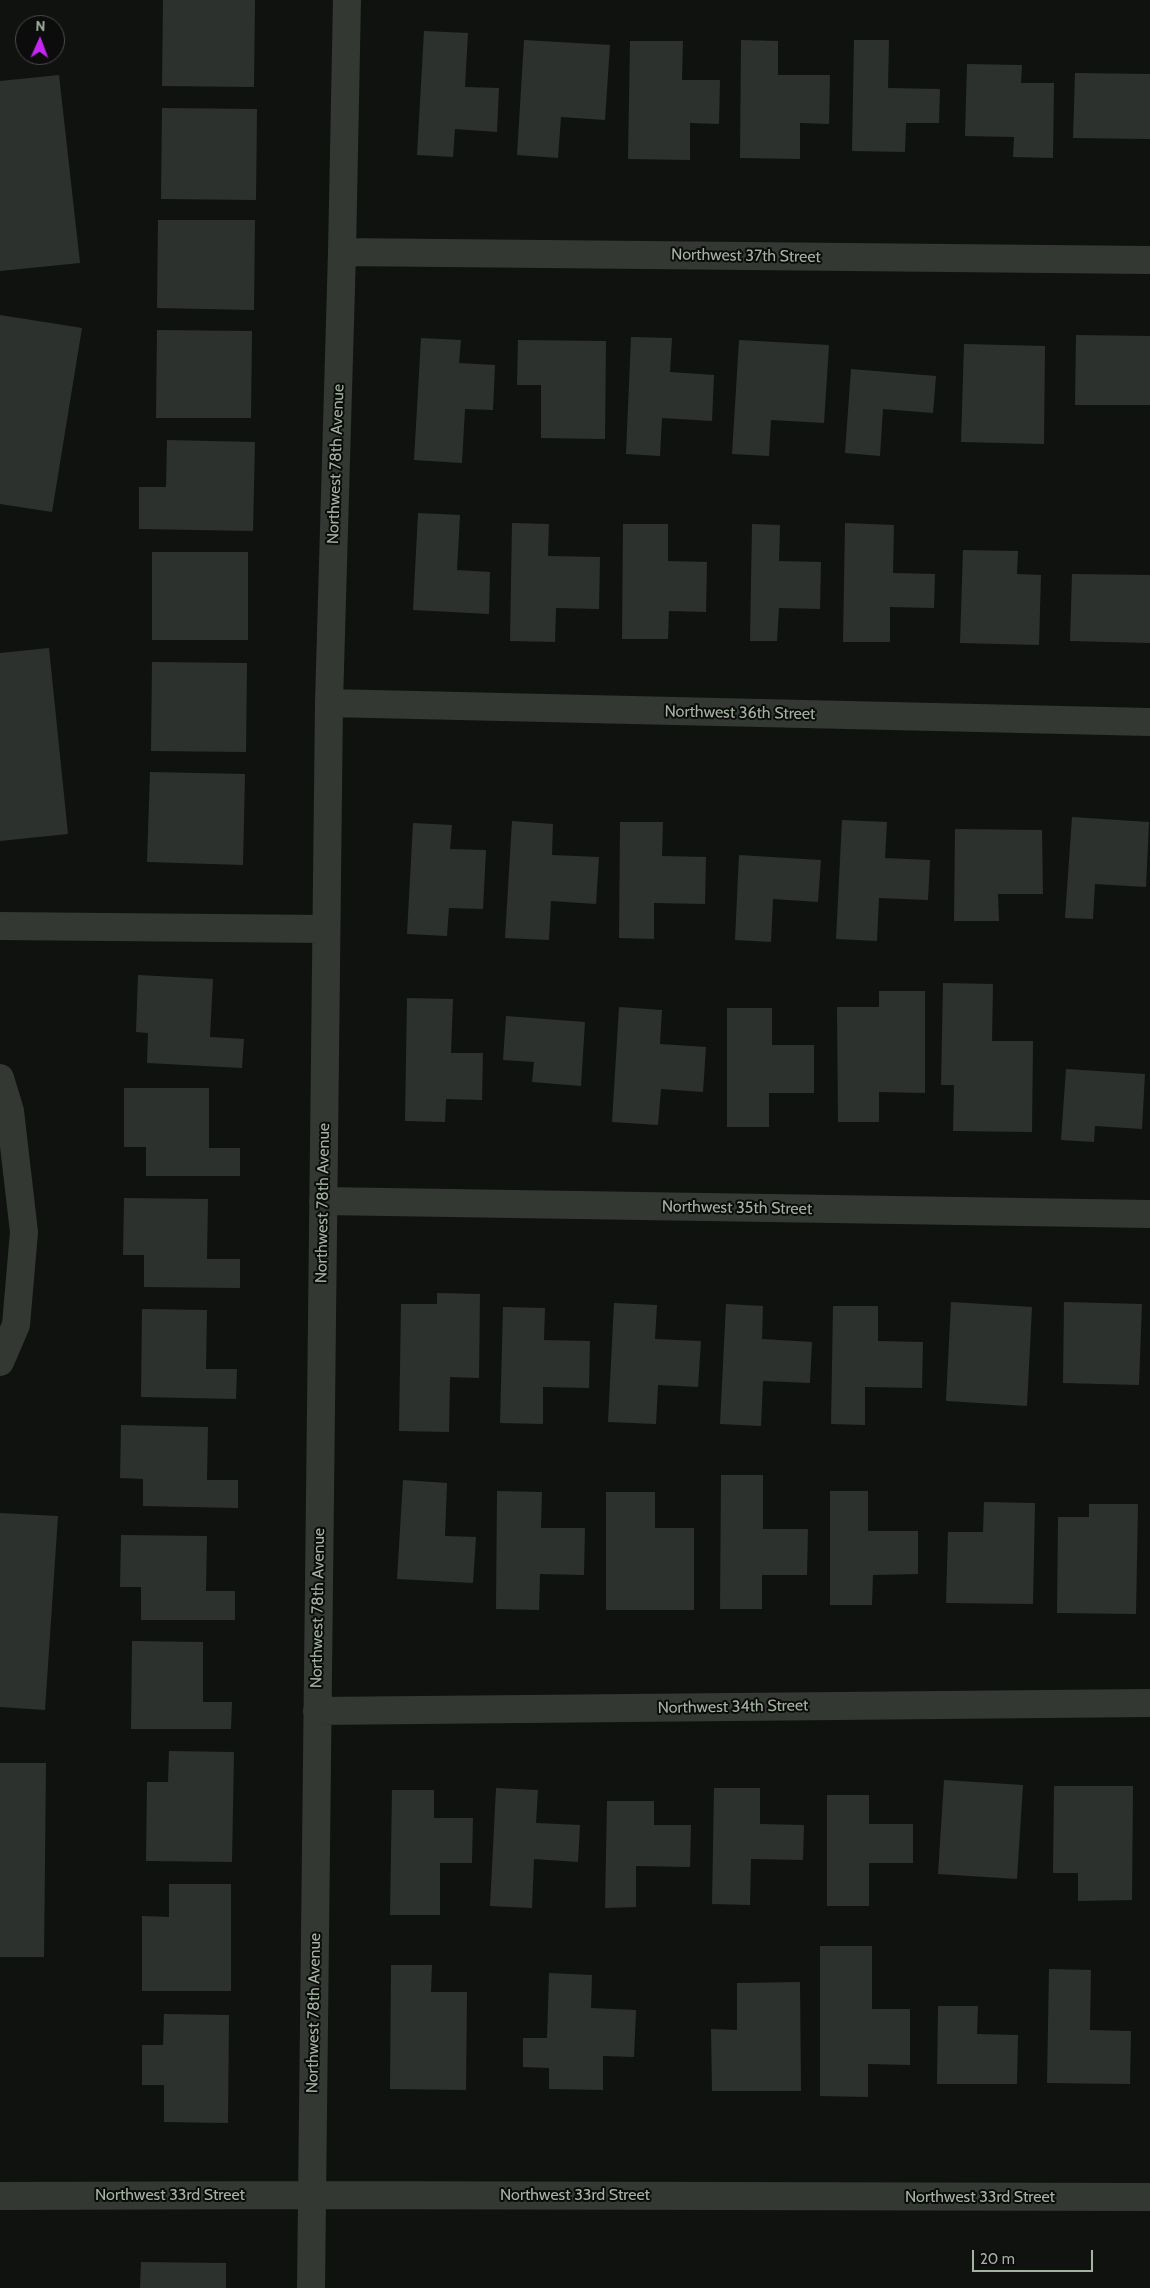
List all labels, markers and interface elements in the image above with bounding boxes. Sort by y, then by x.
north arrow [15,15,65,65]
text: N [35,17,46,35]
street label: Northwest 37th Street [671,245,821,267]
street label: Northwest 78th Avenue [324,384,348,544]
street label: Northwest 36th Street [665,702,815,724]
street label: Northwest 78th Avenue [312,1123,334,1283]
street label: Northwest 35th Street [662,1197,812,1219]
street label: Northwest 78th Avenue [307,1528,329,1688]
street label: Northwest 34th Street [657,1696,809,1718]
street label: Northwest 78th Avenue [303,1933,325,2093]
street label: Northwest 33rd Street [95,2185,245,2205]
street label: Northwest 33rd Street [500,2185,650,2205]
street label: Northwest 33rd Street [905,2187,1055,2207]
scale bar [975,2240,1096,2272]
text: 20 m [980,2250,1015,2268]

